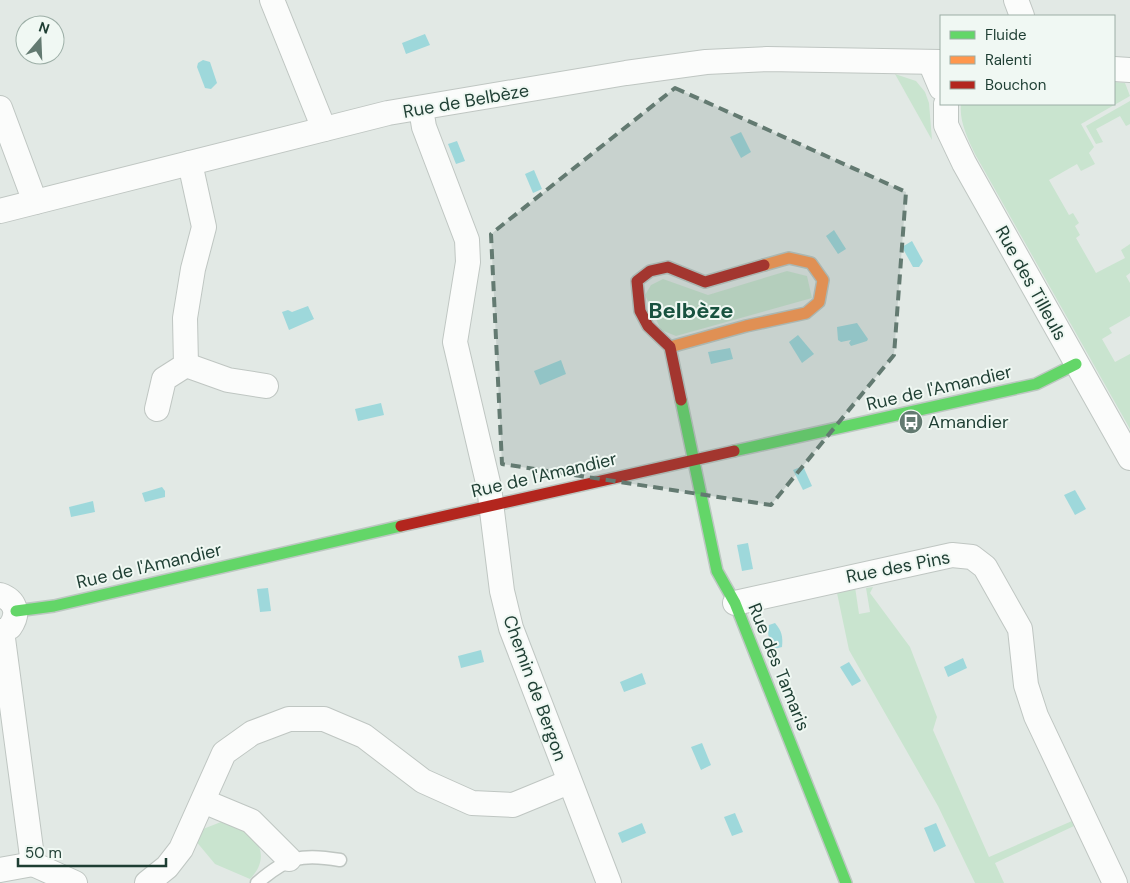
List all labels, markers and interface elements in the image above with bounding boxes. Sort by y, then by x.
north arrow [15,15,65,65]
legend [940,15,1115,105]
text: N [36,18,52,38]
text: Fluide [985,25,1027,45]
text: Ralenti [985,50,1032,70]
text: Bouchon [985,75,1046,95]
street label: Rue de Belbèze [401,78,531,124]
street label: Rue des Tilleuls [990,221,1072,345]
district label: Belbèze [649,296,733,325]
street label: Rue de l'Amandier [864,360,1014,416]
bus stop icon: Amandier [898,409,924,435]
place label: Amandier [928,410,1009,434]
street label: Rue de l'Amandier [469,447,619,503]
street label: Rue de l'Amandier [74,538,224,594]
street label: Rue des Pins [844,545,952,589]
street label: Rue des Tamaris [742,600,816,734]
street label: Chemin de Bergon [497,612,573,764]
scale bar [18,836,165,868]
text: 50 m [25,843,62,863]

